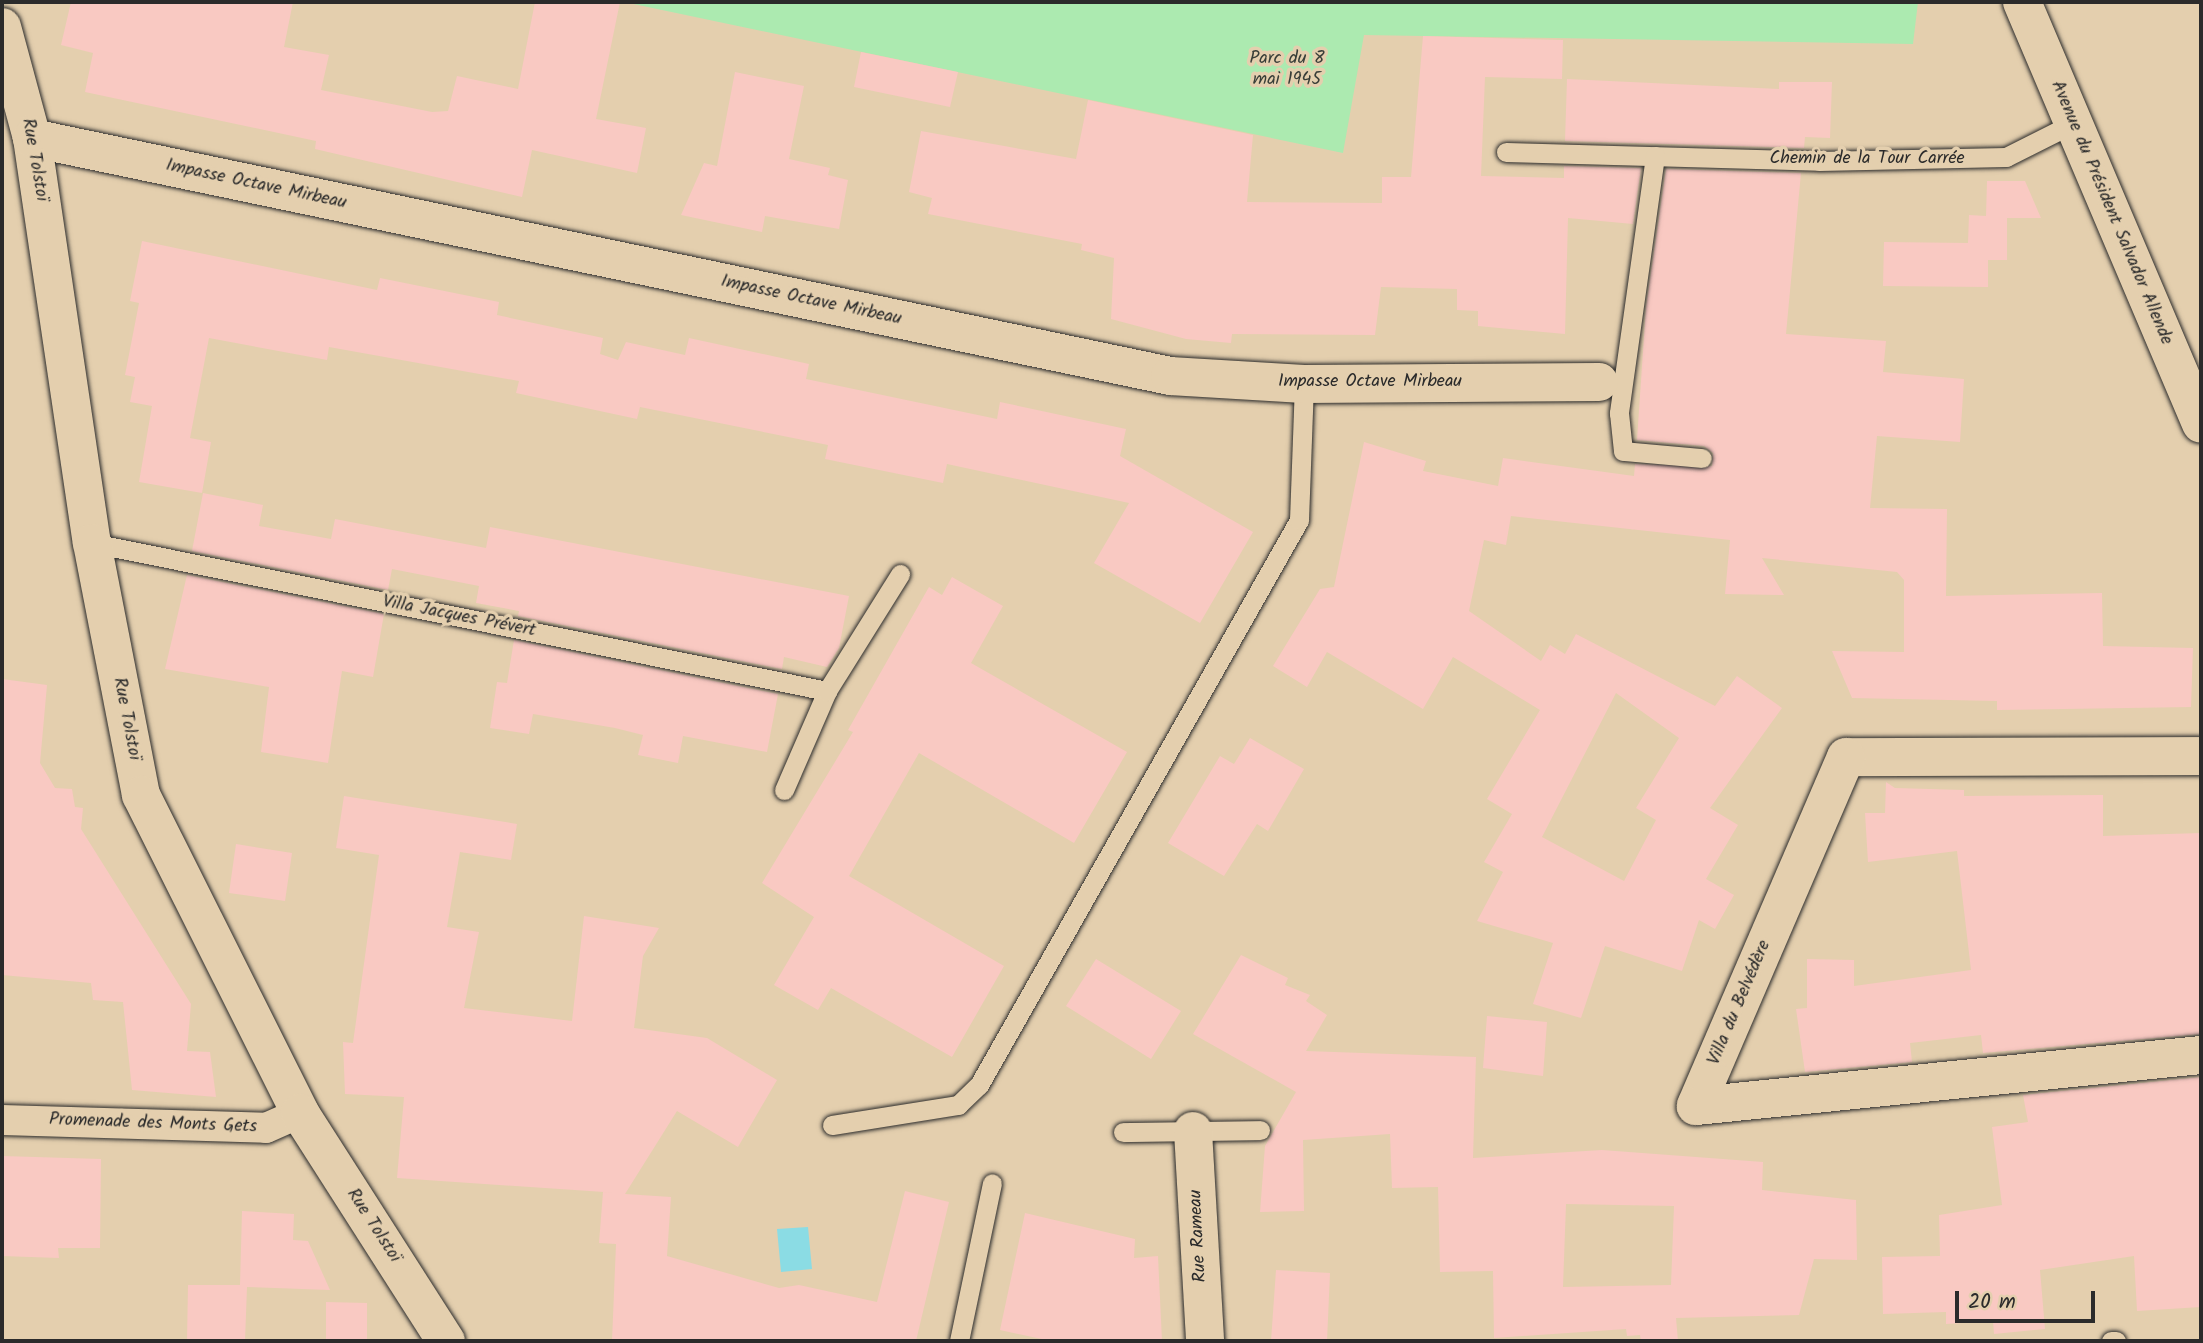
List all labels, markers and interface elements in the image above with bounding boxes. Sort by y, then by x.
park label: Parc du 8 mai 1945 [1249,49,1325,92]
street label: Avenue du Président Salvador Allende [2045,78,2177,348]
street label: Rue Tolstoï [16,117,52,203]
street label: Chemin de la Tour Carrée [1769,148,1965,170]
street label: Impasse Octave Mirbeau [164,155,348,215]
street label: Impasse Octave Mirbeau [719,271,903,331]
street label: Impasse Octave Mirbeau [1278,371,1462,393]
street label: Villa Jacques Prévert [381,592,537,642]
street label: Rue Tolstoï [107,676,145,762]
street label: Villa du Belvédère [1704,937,1776,1069]
street label: Promenade des Monts Gets [49,1110,257,1138]
street label: Rue Tolstoï [341,1185,405,1267]
street label: Rue Rameau [1186,1189,1212,1283]
scale bar [1958,1276,2098,1320]
text: 20 m [1968,1286,2016,1319]

